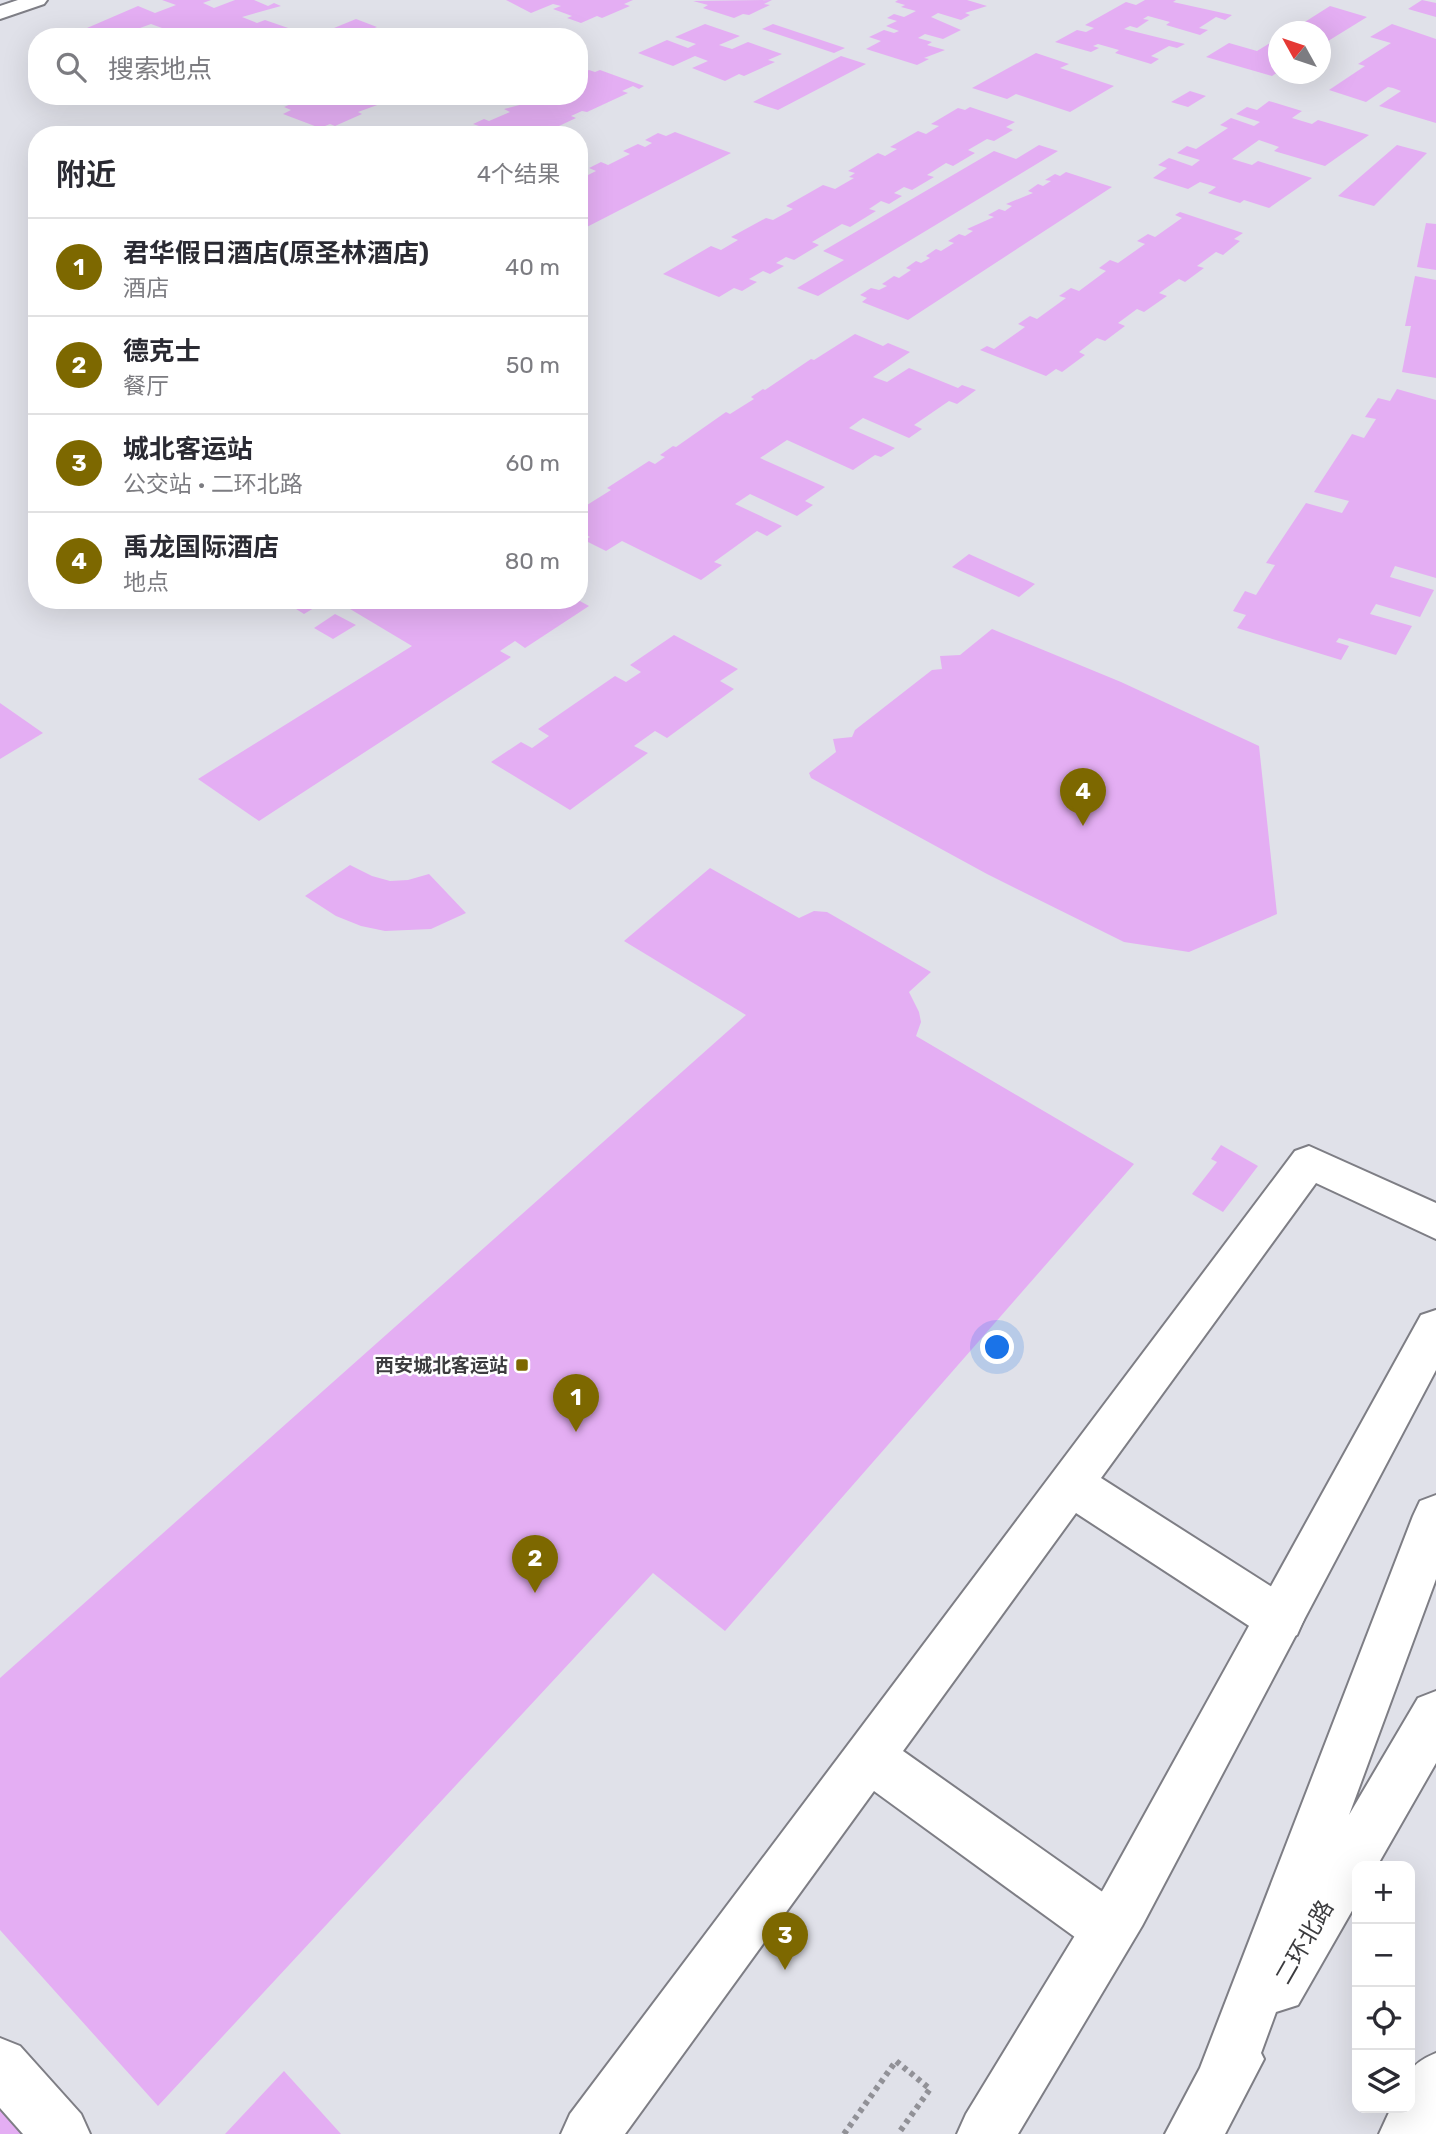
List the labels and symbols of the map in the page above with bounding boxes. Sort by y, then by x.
north arrow [1268,21,1331,84]
pin: 4 [1060,768,1106,826]
your location [980,1330,1014,1364]
place label: 西安城北客运站 [375,1354,508,1377]
marker: 西安城北客运站 [514,1357,530,1373]
pin: 1 [553,1374,599,1432]
pin: 2 [512,1535,558,1593]
street label: 二环北路 [1269,1895,1339,1989]
pin: 3 [762,1912,808,1970]

